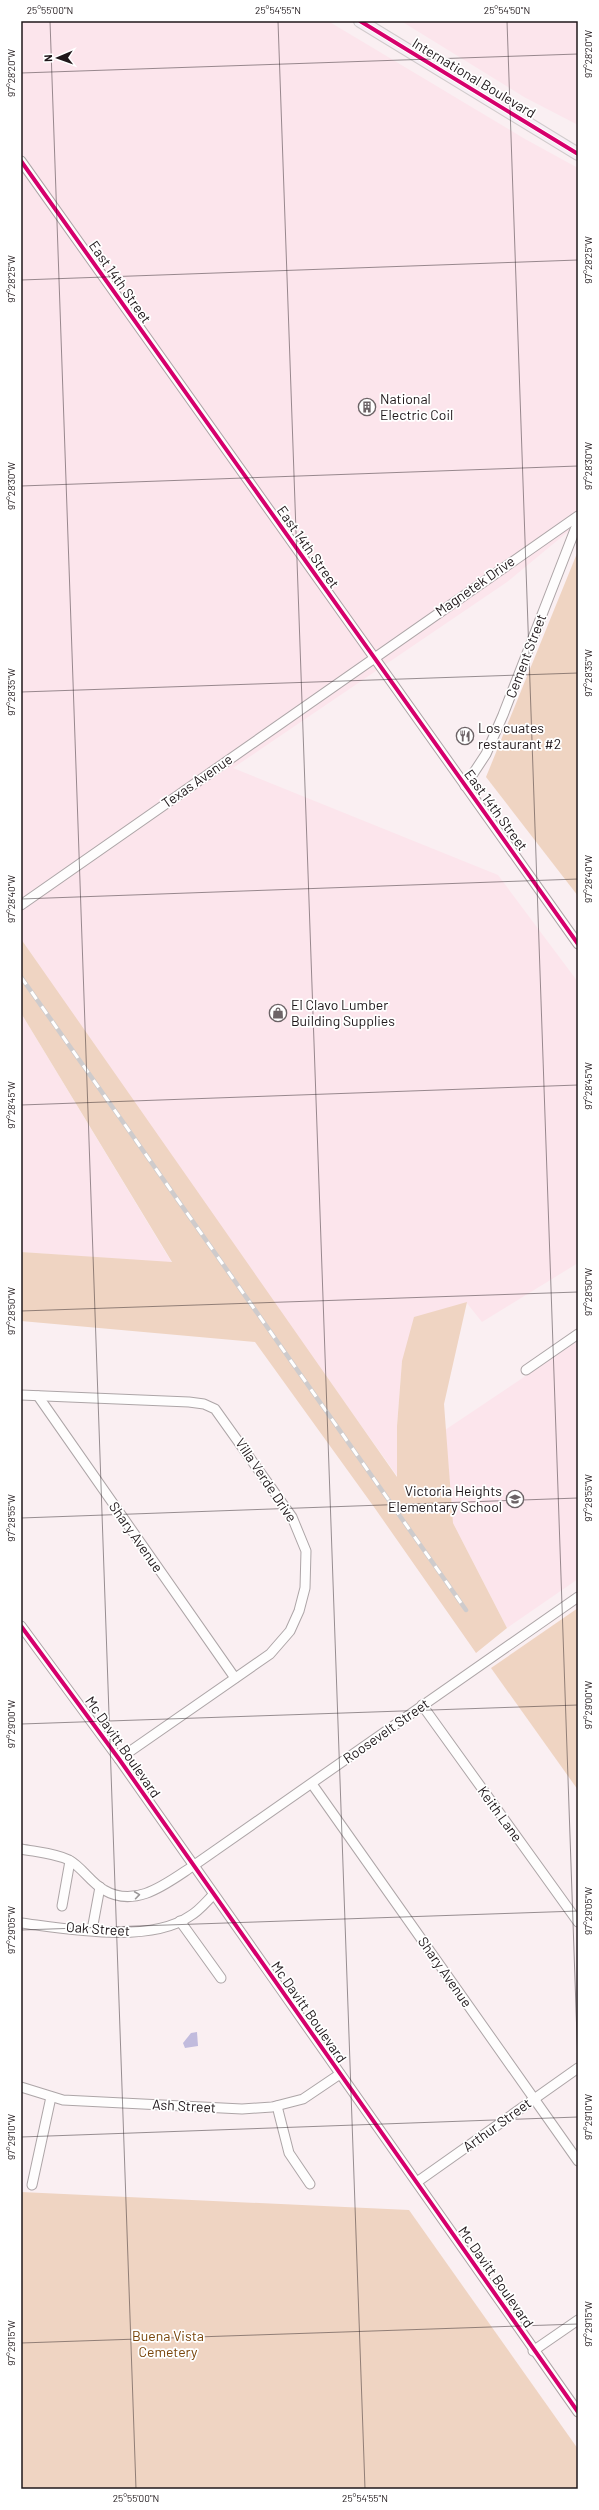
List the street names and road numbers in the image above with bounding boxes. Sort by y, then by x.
street label: International Boulevard [409,34,539,121]
street label: East 14th Street [86,237,155,326]
street label: East 14th Street [274,502,343,591]
street label: Magnetek Drive [432,552,518,619]
street label: Cement Street [502,611,549,700]
street label: Texas Avenue [158,750,235,811]
street label: East 14th Street [461,766,532,854]
street label: Villa Verde Drive [232,1435,301,1525]
street label: Shary Avenue [106,1498,167,1575]
street label: Mc Davitt Boulevard [82,1693,165,1801]
street label: Roosevelt Street [339,1695,432,1767]
street label: Keith Lane [474,1782,526,1845]
street label: Oak Street [66,1918,130,1939]
street label: Shary Avenue [415,1933,476,2010]
street label: Mc Davitt Boulevard [268,1958,351,2066]
street label: Arthur Street [459,2094,534,2155]
street label: Ash Street [152,2095,216,2116]
street label: Mc Davitt Boulevard [455,2223,538,2331]

